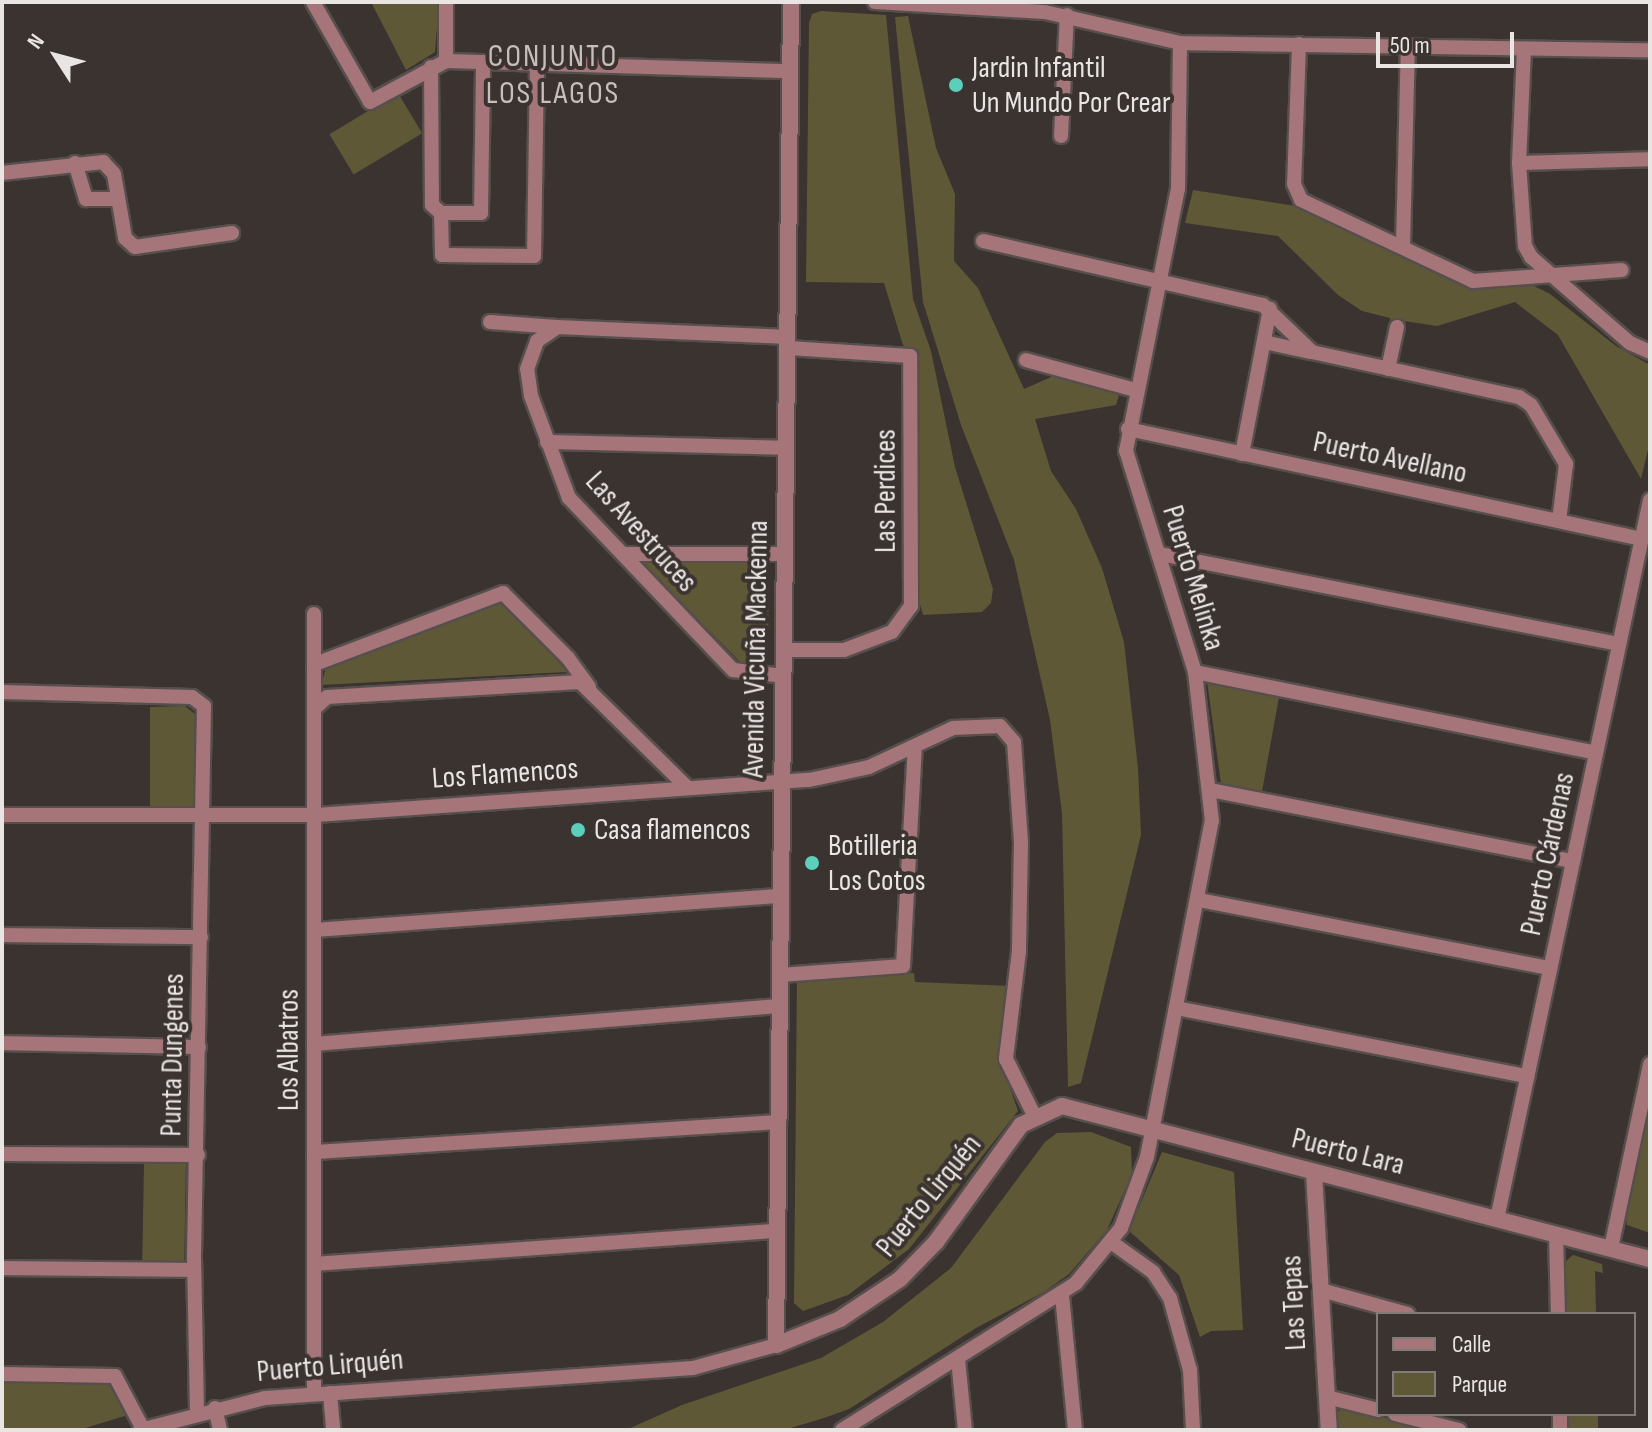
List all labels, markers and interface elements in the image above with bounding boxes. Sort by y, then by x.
north arrow [16,16,96,96]
scale bar [1380,16,1518,66]
text: N [22,29,51,54]
text: 50 m [1390,31,1430,60]
district label: CONJUNTO LOS LAGOS [486,39,620,114]
place label: Jardin Infantil Un Mundo Por Crear [972,50,1171,120]
marker: Jardin Infantil Un Mundo Por Crear [947,76,965,94]
street label: Puerto Avellano [1310,424,1470,492]
street label: Las Perdices [868,429,904,553]
street label: Las Avestruces [577,464,705,600]
street label: Puerto Melinka [1154,501,1232,655]
street label: Avenida Vicuña Mackenna [736,520,776,778]
street label: Los Flamencos [431,751,579,797]
street label: Puerto Cárdenas [1513,769,1583,939]
place label: Casa flamencos [594,812,750,848]
marker: Casa flamencos [569,821,587,839]
place label: Botilleria Los Cotos [828,828,926,898]
marker: Botilleria Los Cotos [803,854,821,872]
street label: Punta Dungenes [154,973,192,1137]
street label: Los Albatros [271,989,307,1111]
street label: Puerto Lara [1288,1121,1408,1183]
street label: Puerto Lirquén [869,1128,989,1264]
street label: Las Tepas [1274,1255,1314,1351]
legend [1376,1312,1636,1416]
text: Calle [1452,1330,1491,1359]
street label: Puerto Lirquén [255,1342,405,1390]
text: Parque [1452,1370,1507,1399]

